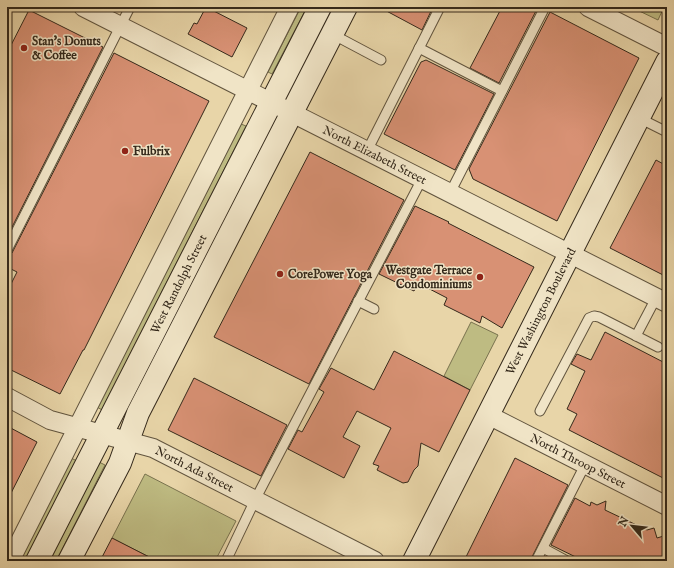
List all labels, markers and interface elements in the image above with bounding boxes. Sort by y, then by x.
place label: Stan's Donuts & Coffee [32,34,102,63]
marker: Stan's Donuts & Coffee [19,43,29,53]
street label: North Elizabeth Street [320,123,429,188]
place label: Fulbrix [133,144,170,159]
marker: Fulbrix [120,146,130,156]
street label: West Randolph Street [147,232,210,336]
street label: West Washington Boulevard [503,245,580,377]
place label: Westgate Terrace Condominiums [385,263,473,292]
place label: CorePower Yoga [288,267,373,283]
marker: CorePower Yoga [275,269,285,279]
marker: Westgate Terrace Condominiums [475,272,485,282]
street label: North Throop Street [527,431,628,492]
street label: North Ada Street [152,443,236,496]
north arrow [612,506,652,546]
text: N [615,514,633,530]

